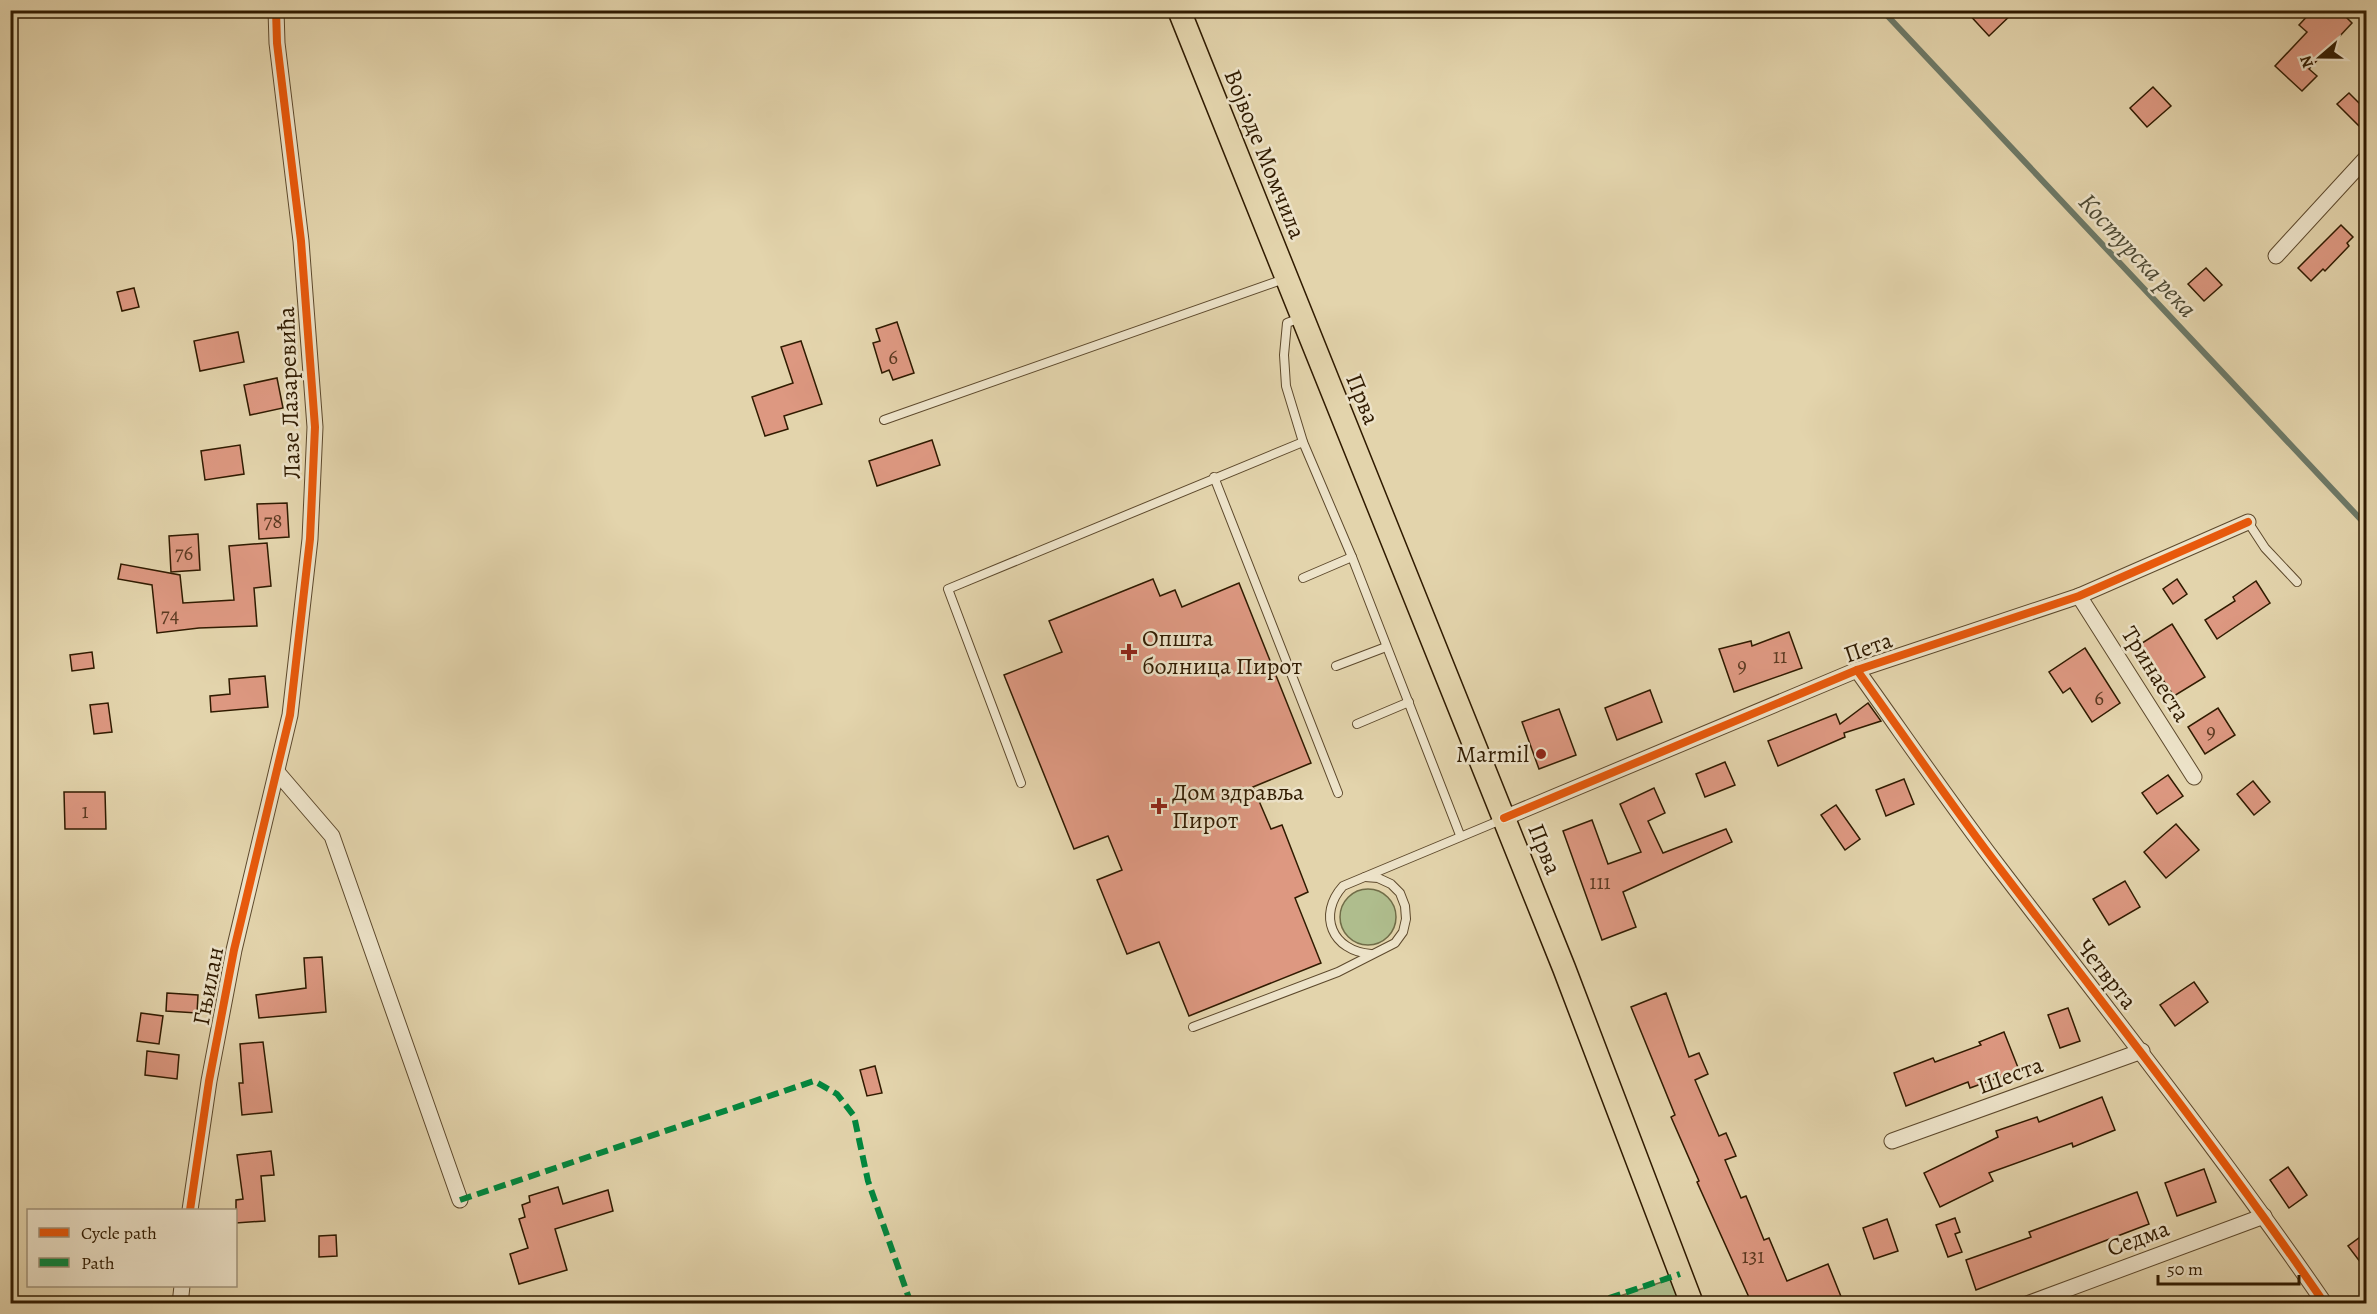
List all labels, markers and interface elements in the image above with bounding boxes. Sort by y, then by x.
north arrow [2290,27,2350,87]
text: N [2294,52,2319,71]
street label: Војводе Момчила [1216,65,1314,243]
water label: Костурска река [2071,185,2205,325]
street label: Лазе Лазаревића [270,306,308,480]
house number: 6 [888,343,898,371]
street label: Прва [1338,369,1388,429]
house number: 78 [263,507,283,535]
house number: 76 [175,539,194,567]
house number: 74 [161,601,179,629]
street label: Тринаеста [2114,620,2198,728]
place label: Општа болница Пирот [1142,622,1302,682]
street label: Пета [1839,624,1897,670]
house number: 11 [1773,642,1787,670]
marker: Општа болница Пирот [1120,643,1138,661]
house number: 9 [1737,651,1747,679]
house number: 6 [2094,684,2104,712]
house number: 9 [2206,717,2216,745]
place label: Marmil [1456,738,1529,770]
marker: Marmil [1534,747,1548,761]
place label: Дом здравља Пирот [1172,776,1304,836]
house number: 1 [81,797,89,825]
marker: Дом здравља Пирот [1150,797,1168,815]
street label: Прва [1520,819,1570,879]
house number: 111 [1589,868,1611,896]
street label: Четврта [2069,932,2145,1016]
street label: Гњилан [185,944,231,1028]
street label: Шеста [1973,1048,2047,1102]
legend [27,1209,237,1287]
street label: Седма [2102,1212,2174,1264]
text: Cycle path [81,1221,157,1245]
house number: 131 [1741,1242,1765,1270]
scale bar [2158,1248,2299,1286]
text: Path [81,1251,115,1275]
text: 50 m [2167,1257,2203,1281]

